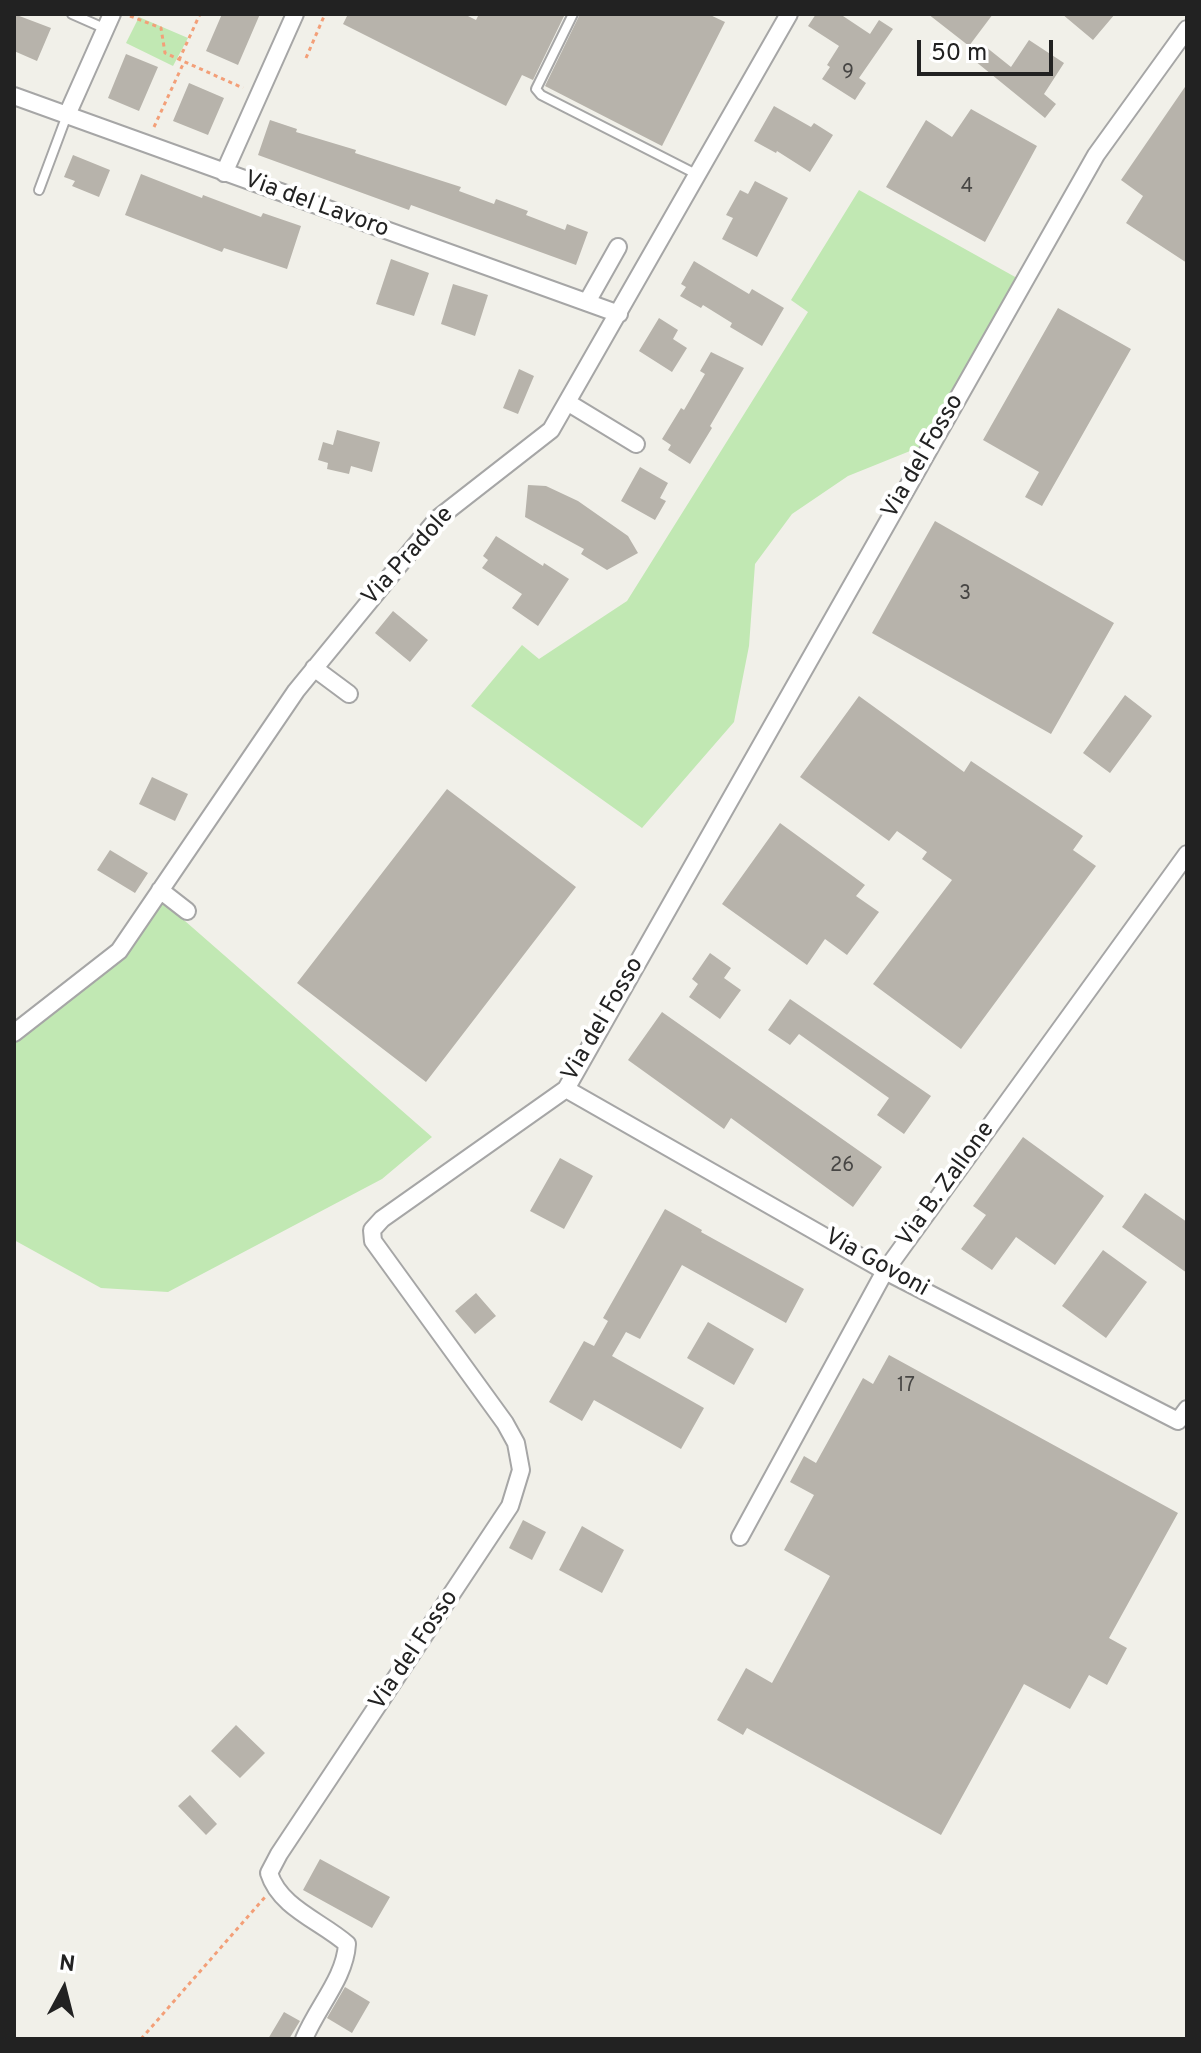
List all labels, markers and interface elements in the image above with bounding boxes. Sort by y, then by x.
scale bar [921,24,1057,74]
text: 50 m [931,39,987,69]
house number: 9 [842,62,854,86]
street label: Via del Lavoro [240,166,392,246]
house number: 4 [961,176,973,200]
street label: Via del Fosso [877,390,971,524]
street label: Via Pradole [357,502,461,612]
house number: 3 [959,583,971,607]
street label: Via del Fosso [557,953,651,1087]
street label: Via B. Zallone [892,1117,1002,1253]
house number: 26 [830,1155,854,1179]
street label: Via Govoni [819,1224,933,1304]
house number: 17 [897,1375,915,1399]
street label: Via del Fosso [364,1585,466,1717]
north arrow [24,1949,104,2029]
text: N [57,1950,76,1979]

